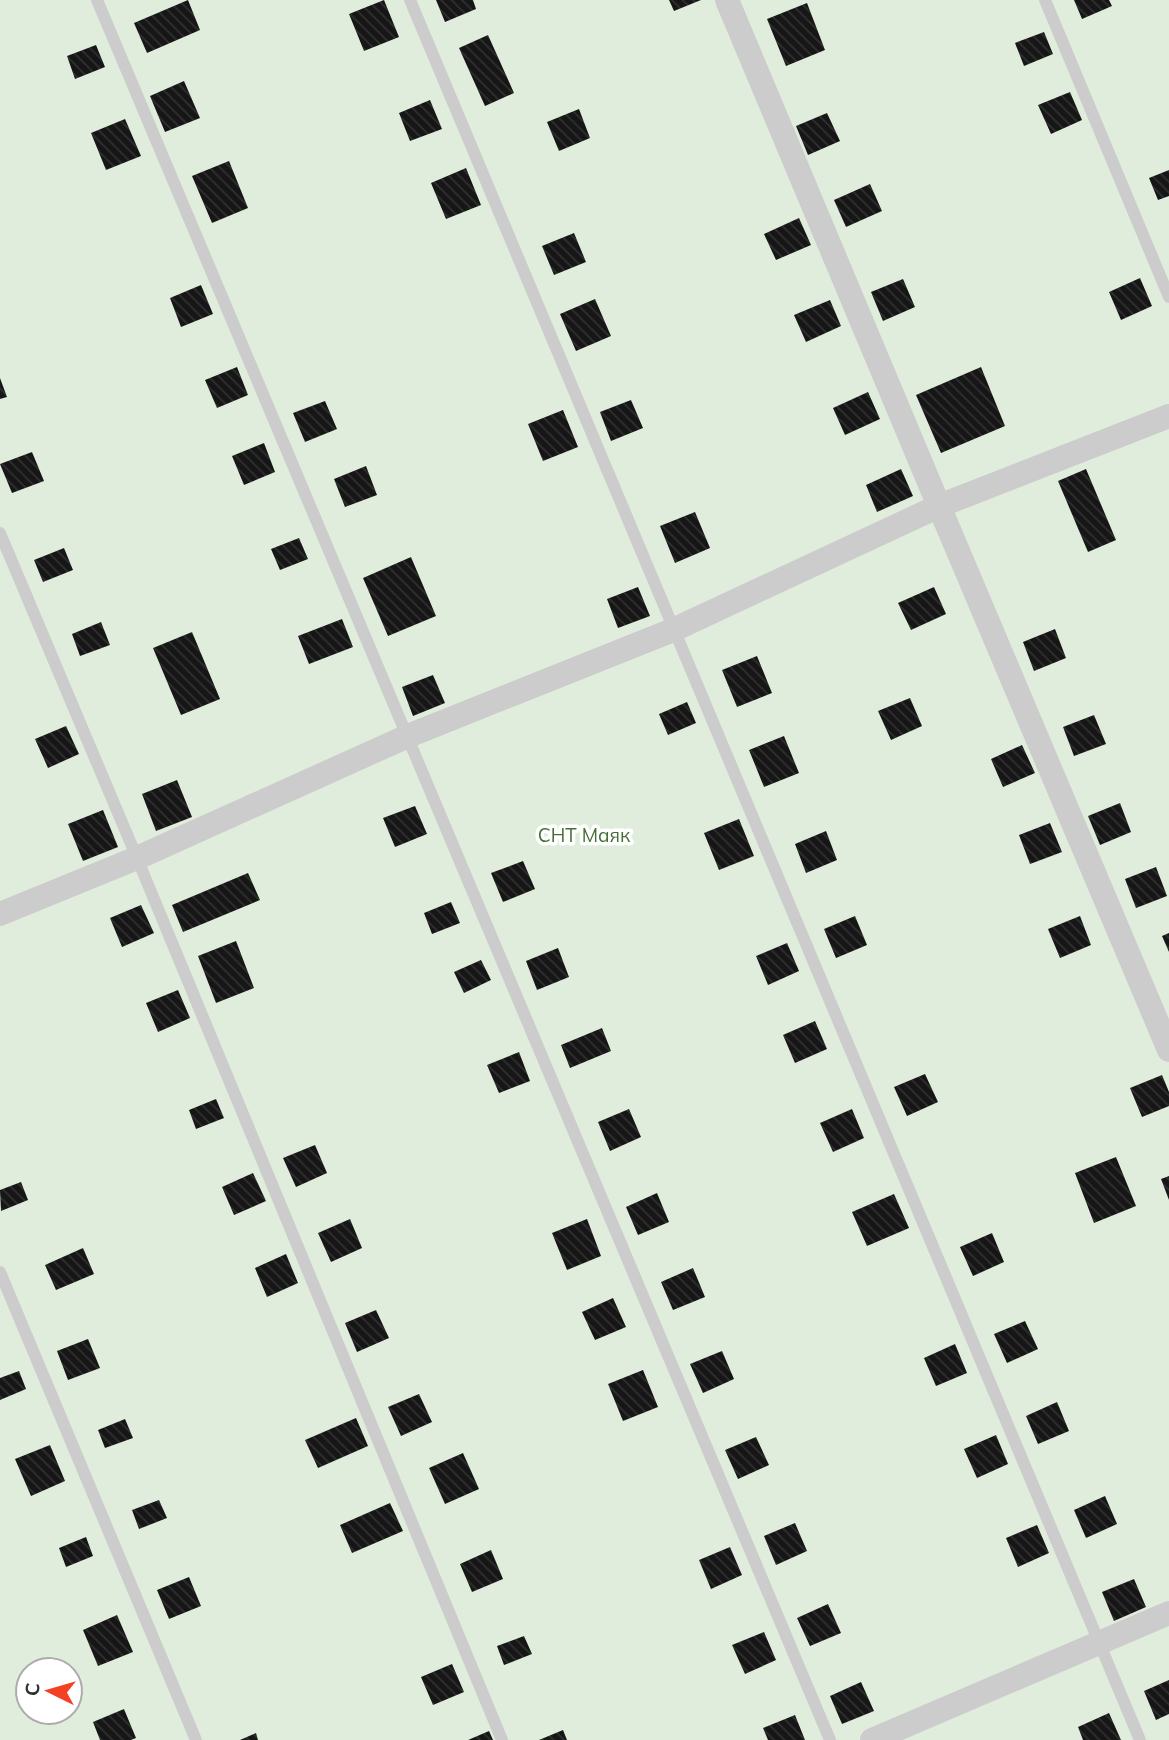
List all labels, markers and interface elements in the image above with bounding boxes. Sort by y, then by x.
park label: СНТ Маяк [538,823,631,847]
north arrow [14,1656,84,1726]
text: С [20,1682,45,1697]

